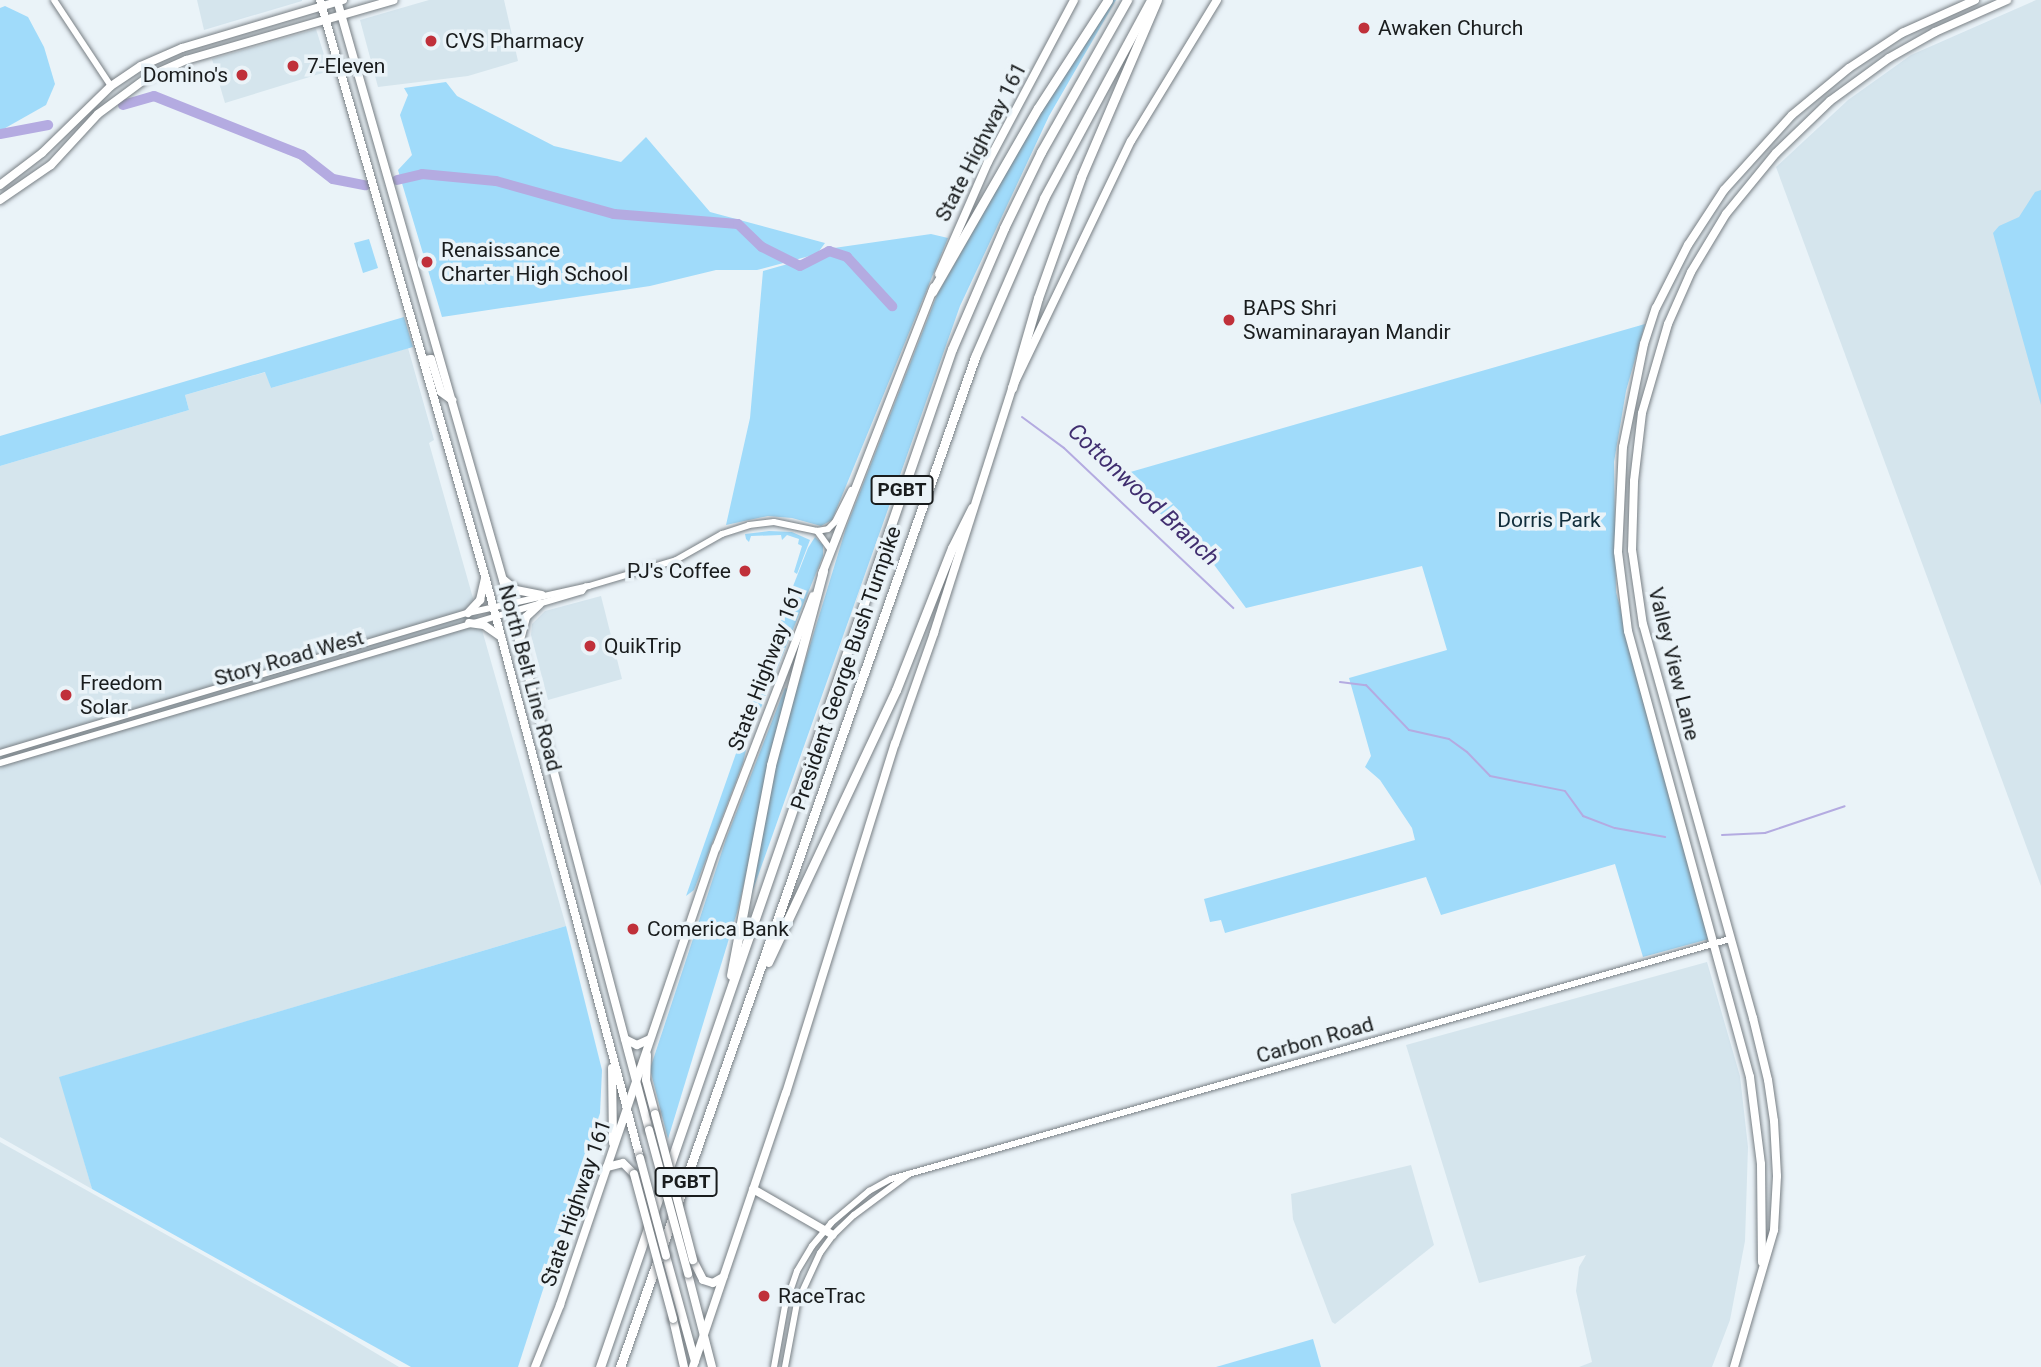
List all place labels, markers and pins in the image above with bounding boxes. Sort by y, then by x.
place label: Awaken Church [1378,15,1523,41]
marker: Awaken Church [1356,20,1372,36]
place label: CVS Pharmacy [445,28,584,54]
marker: CVS Pharmacy [423,33,439,49]
place label: 7-Eleven [307,53,385,79]
marker: 7-Eleven [285,58,301,74]
place label: Domino's [143,62,228,88]
marker: Domino's [234,67,250,83]
place label: Renaissance Charter High School [441,237,628,287]
marker: Renaissance Charter High School [419,254,435,270]
place label: BAPS Shri Swaminarayan Mandir [1243,295,1451,345]
marker: BAPS Shri Swaminarayan Mandir [1221,312,1237,328]
place label: PJ's Coffee [627,558,731,584]
marker: PJ's Coffee [737,563,753,579]
place label: QuikTrip [604,633,682,659]
marker: QuikTrip [582,638,598,654]
place label: Freedom Solar [80,670,163,720]
marker: Freedom Solar [58,687,74,703]
place label: Comerica Bank [647,916,789,942]
marker: Comerica Bank [625,921,641,937]
place label: RaceTrac [778,1283,865,1309]
marker: RaceTrac [756,1288,772,1304]

